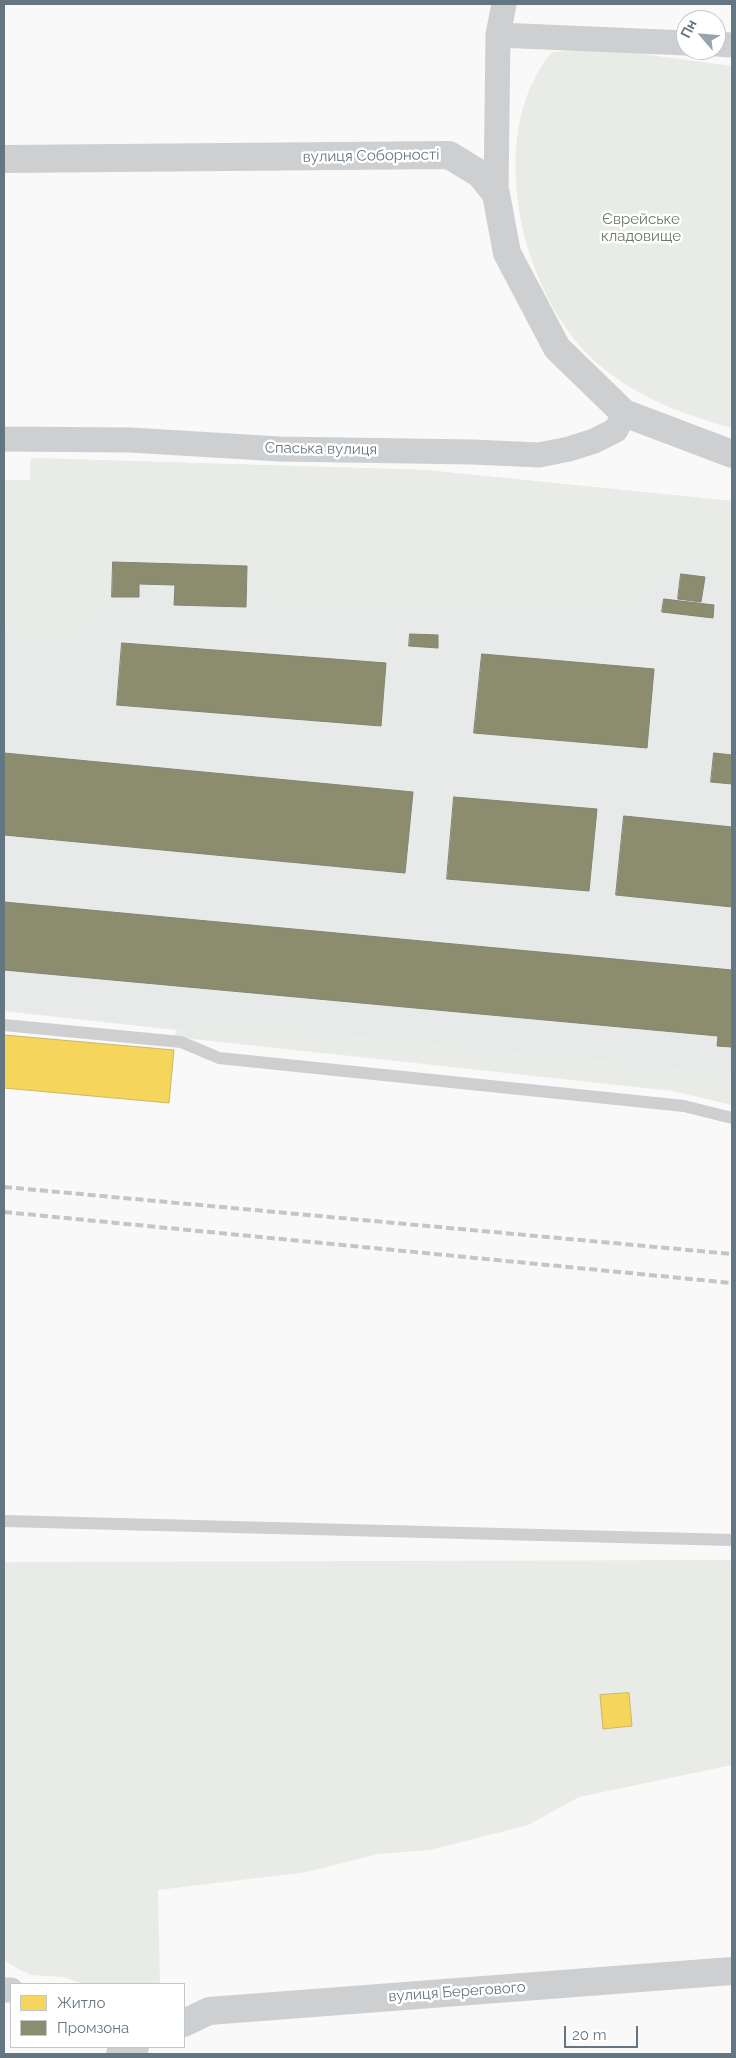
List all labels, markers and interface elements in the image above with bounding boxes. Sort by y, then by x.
north arrow [676,10,726,60]
text: Пн [677,17,700,41]
street label: вулиця Соборності [302,146,440,166]
park label: Єврейське кладовище [601,210,681,245]
street label: Спаська вулиця [265,439,377,459]
street label: вулиця Берегового [388,1978,526,2006]
legend [10,1983,185,2048]
text: Житло [57,1994,105,2012]
scale bar [566,2016,640,2048]
text: Промзона [57,2019,129,2037]
text: 20 m [572,2026,607,2044]

